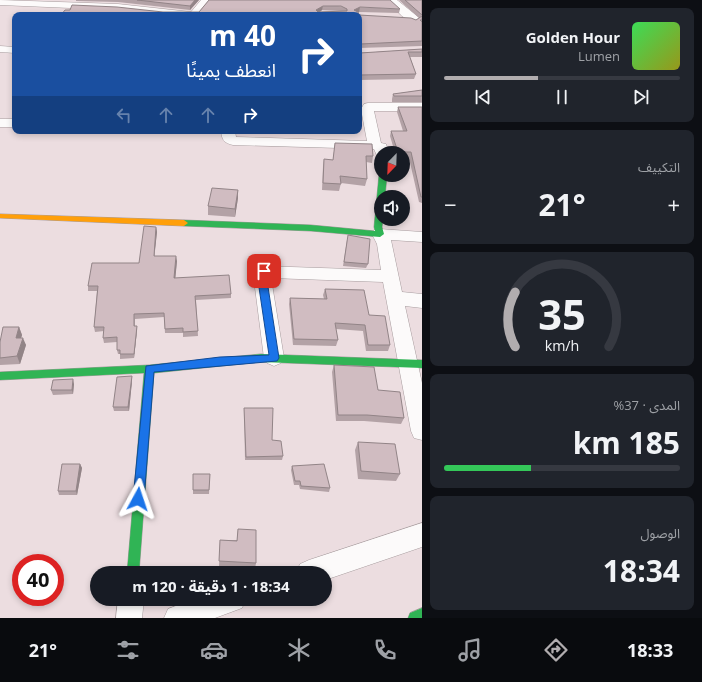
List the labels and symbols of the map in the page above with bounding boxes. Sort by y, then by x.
north arrow [374,146,410,182]
pin [247,254,281,288]
position arrow [117,478,159,520]
speed limit sign: 40 [12,554,64,606]

